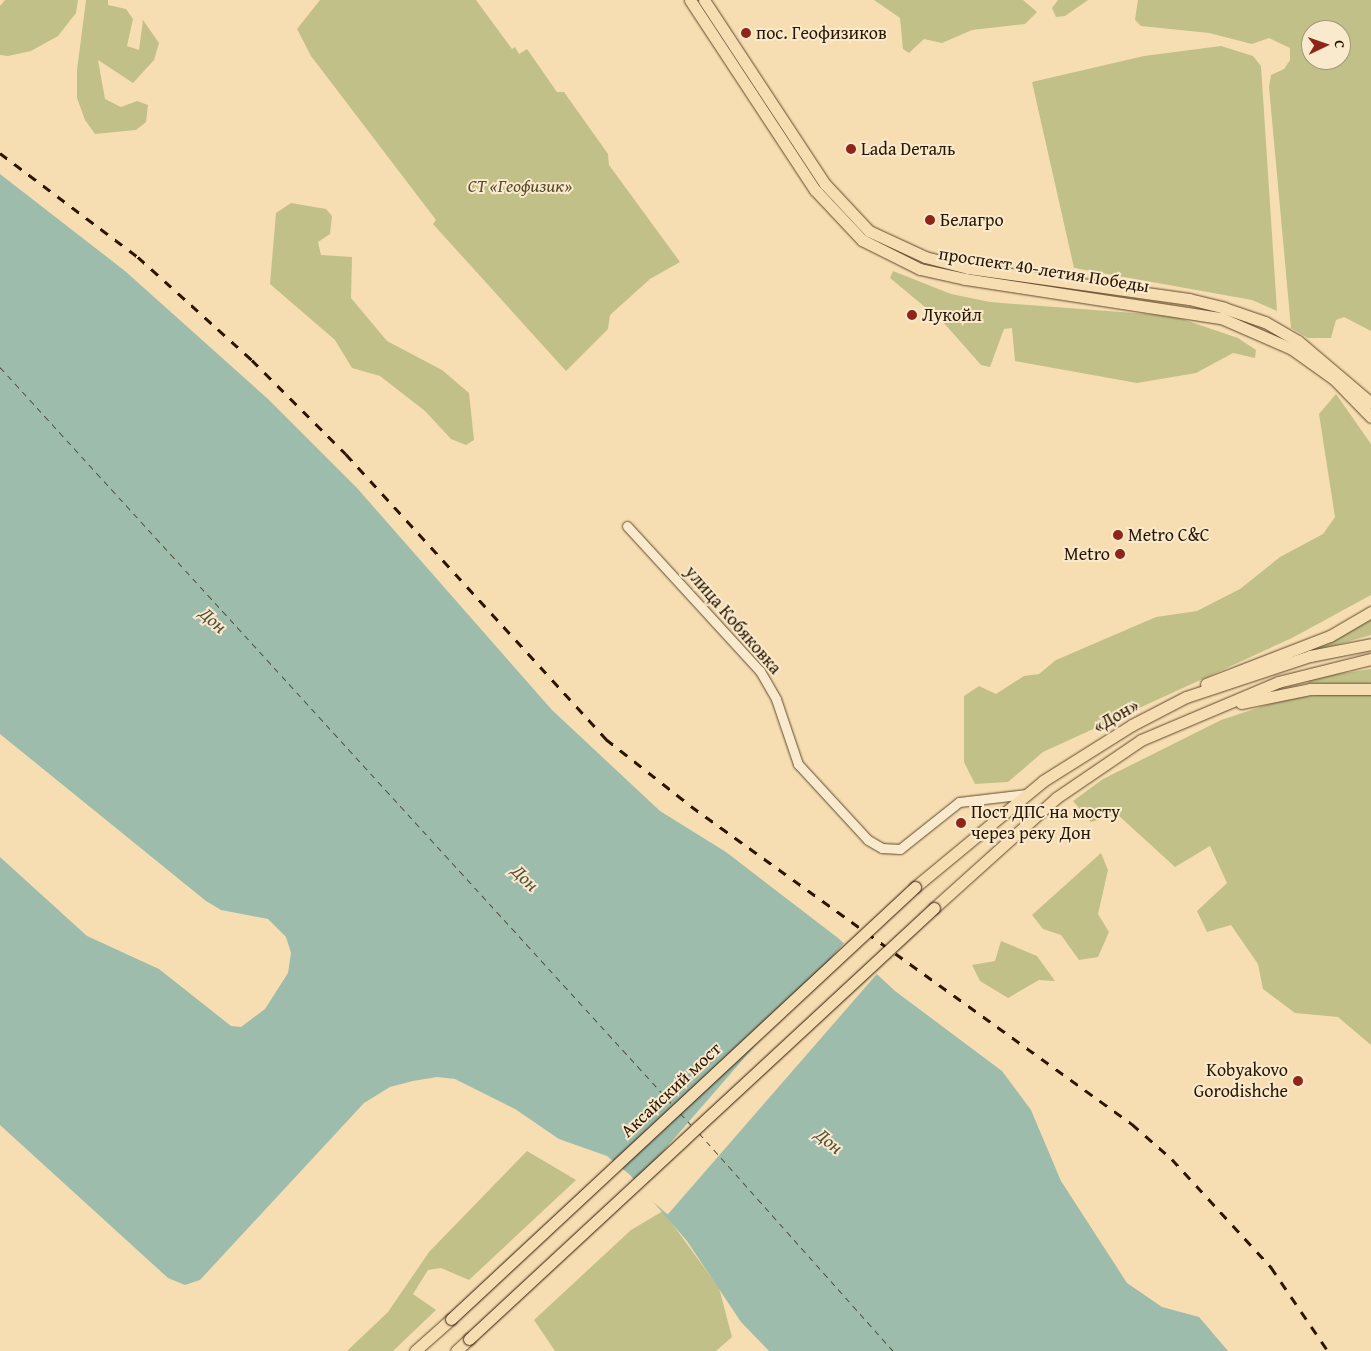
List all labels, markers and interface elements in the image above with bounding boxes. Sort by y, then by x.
north arrow [1301,20,1351,70]
place label: пос. Геофизиков [756,22,887,44]
marker: пос. Геофизиков [740,27,752,39]
text: С [1330,40,1350,49]
place label: Lada Dеталь [861,138,955,160]
marker: Lada Dеталь [845,143,857,155]
park label: СТ «Геофизик» [468,175,572,197]
place label: Белагро [940,209,1004,231]
marker: Белагро [924,214,936,226]
street label: проспект 40-летия Победы [937,243,1151,297]
place label: Лукойл [922,304,982,326]
marker: Лукойл [906,309,918,321]
place label: Metro C&C [1128,524,1210,546]
marker: Metro C&C [1112,529,1124,541]
place label: Metro [1064,543,1110,565]
marker: Metro [1114,548,1126,560]
street label: улица Кобяковка [680,561,786,679]
water label: Дон [195,602,231,638]
street label: «Дон» [1089,694,1143,738]
place label: Пост ДПС на мосту через реку Дон [971,802,1120,844]
marker: Пост ДПС на мосту через реку Дон [955,817,967,829]
water label: Дон [507,860,543,896]
street label: Аксайский мост [616,1038,726,1142]
place label: Kobyakovo Gorodishche [1194,1060,1288,1102]
marker: Kobyakovo Gorodishche [1292,1075,1304,1087]
water label: Дон [811,1123,847,1159]

